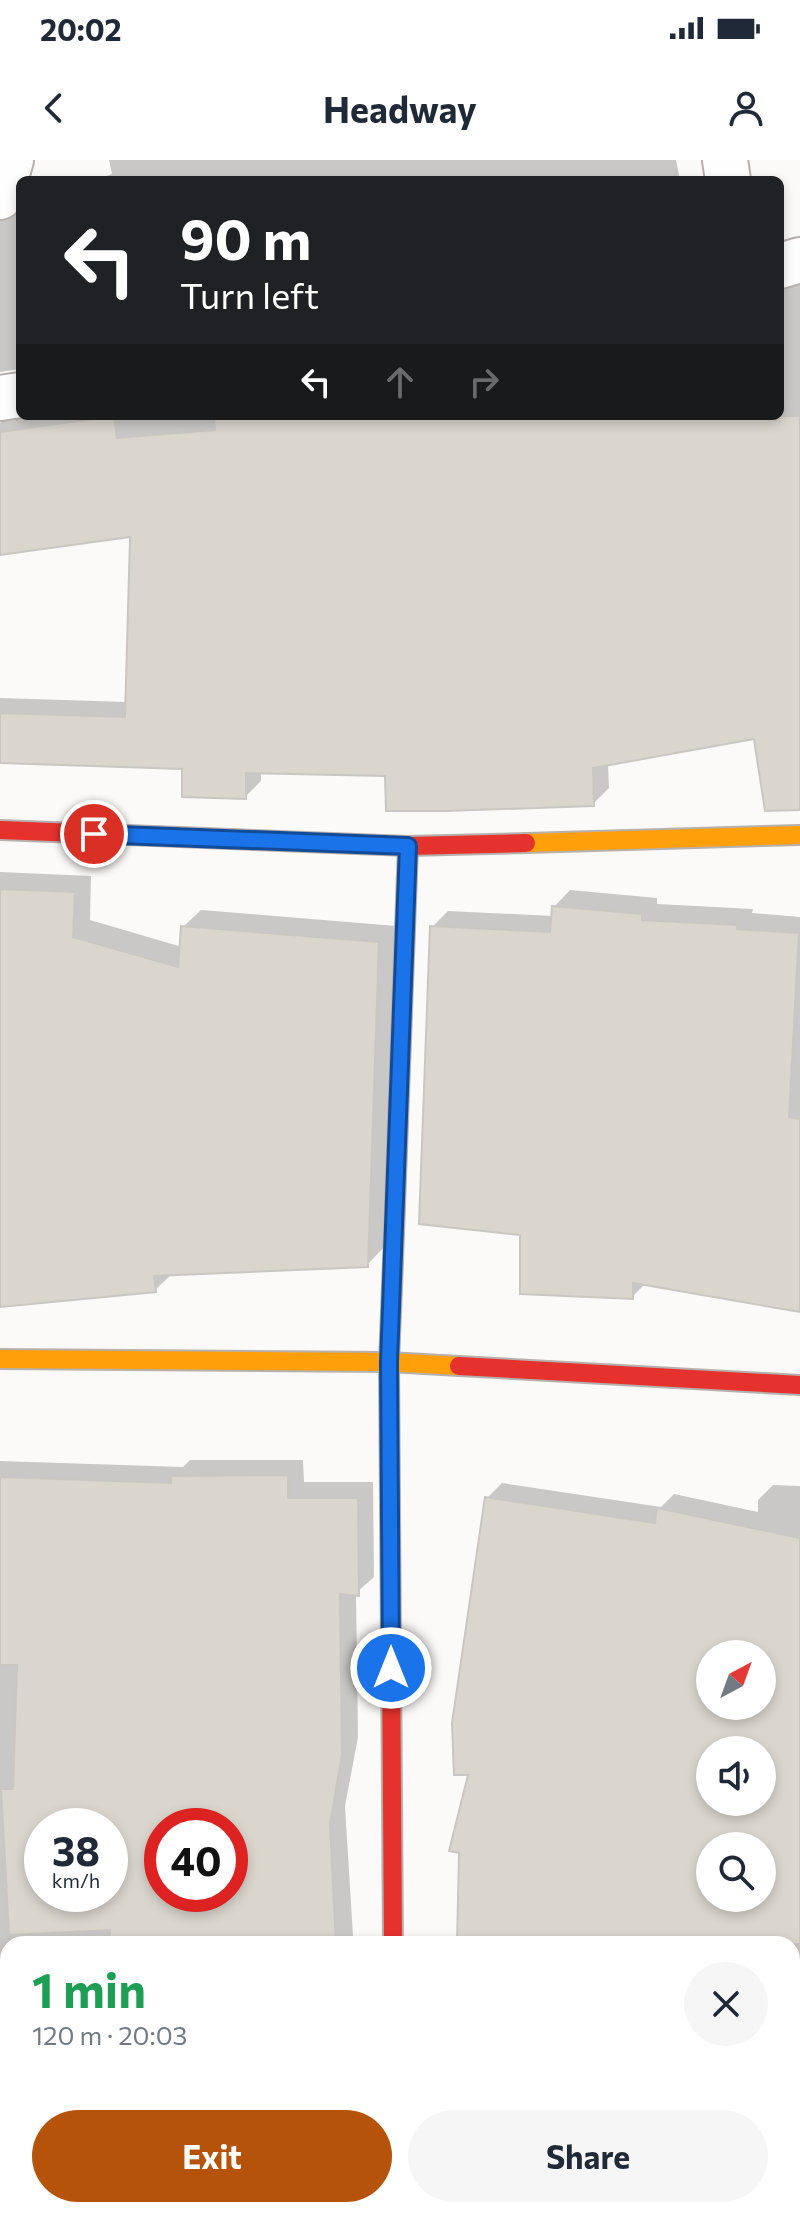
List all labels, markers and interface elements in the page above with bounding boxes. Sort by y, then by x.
text: 20:02 [40,10,122,47]
icon: back [32,86,76,130]
text: Headway [323,86,477,130]
icon: person [724,86,768,130]
text: 90 m [180,203,311,272]
icon: left [48,208,152,312]
text: Turn left [180,272,319,316]
icon: left [294,360,338,404]
icon: ahead [378,360,422,404]
icon: right [462,360,506,404]
pin [60,800,128,868]
icon: arrive [72,812,116,856]
position arrow [349,1626,433,1710]
north arrow [696,1640,776,1720]
map controls [696,1640,776,1912]
button: sound [696,1736,776,1816]
speed limit sign: 40 [144,1808,248,1912]
text: 38 [52,1825,100,1874]
button: search [696,1832,776,1912]
text: km/h [52,1868,100,1892]
text: 1 min [32,1959,146,2018]
button: close [684,1962,768,2046]
text: 120 m · 20:03 [32,2019,187,2050]
button: Exit [32,2110,392,2202]
button: Share [408,2110,768,2202]

